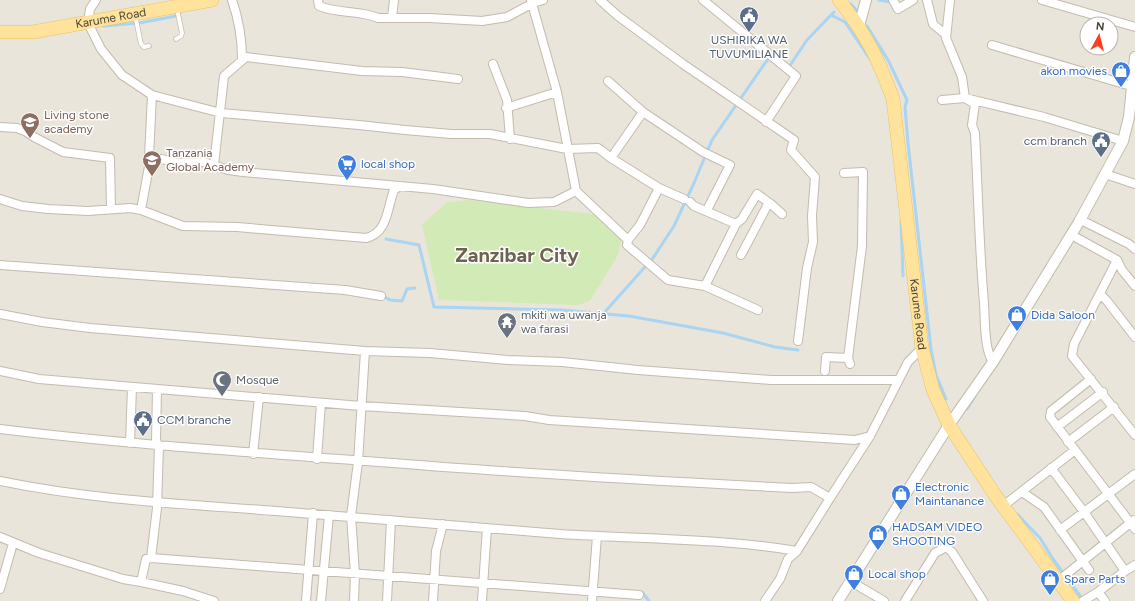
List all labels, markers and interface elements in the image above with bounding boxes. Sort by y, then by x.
street label: Karume Road [74,5,147,31]
public building icon: USHIRIKA WA TUVUMILIANE [738,5,760,33]
north arrow [1079,16,1119,56]
text: N [1095,20,1105,34]
place label: USHIRIKA WA TUVUMILIANE [709,33,789,61]
shop icon: akon movies [1110,60,1132,88]
place label: akon movies [1040,64,1107,78]
place label: Living stone academy [44,108,110,136]
school or university icon: Living stone academy [19,111,41,139]
public building icon: ccm branch [1090,130,1112,158]
place label: ccm branch [1024,134,1087,148]
place label: Tanzania Global Academy [166,146,255,174]
school or university icon: Tanzania Global Academy [141,149,163,177]
supermarket icon: local shop [336,153,358,181]
place label: local shop [361,157,415,171]
district label: Zanzibar City [455,243,579,267]
street label: Karume Road [907,278,929,351]
shop icon: Dida Saloon [1006,304,1028,332]
place label: mkiti wa uwanja wa farasi [521,308,607,336]
place label: Dida Saloon [1031,308,1095,322]
temple icon: mkiti wa uwanja wa farasi [496,311,518,339]
mosque icon: Mosque [211,369,233,397]
place label: Mosque [236,373,279,387]
public building icon: CCM branche [132,409,154,437]
place label: CCM branche [157,413,232,427]
place label: Electronic Maintanance [915,480,984,508]
shop icon: Electronic Maintanance [890,483,912,511]
place label: HADSAM VIDEO SHOOTING [892,520,982,548]
shop icon: HADSAM VIDEO SHOOTING [867,523,889,551]
shop icon: Local shop [843,563,865,591]
place label: Local shop [868,567,926,581]
shop icon: Spare Parts [1039,568,1061,596]
place label: Spare Parts [1064,572,1126,586]

